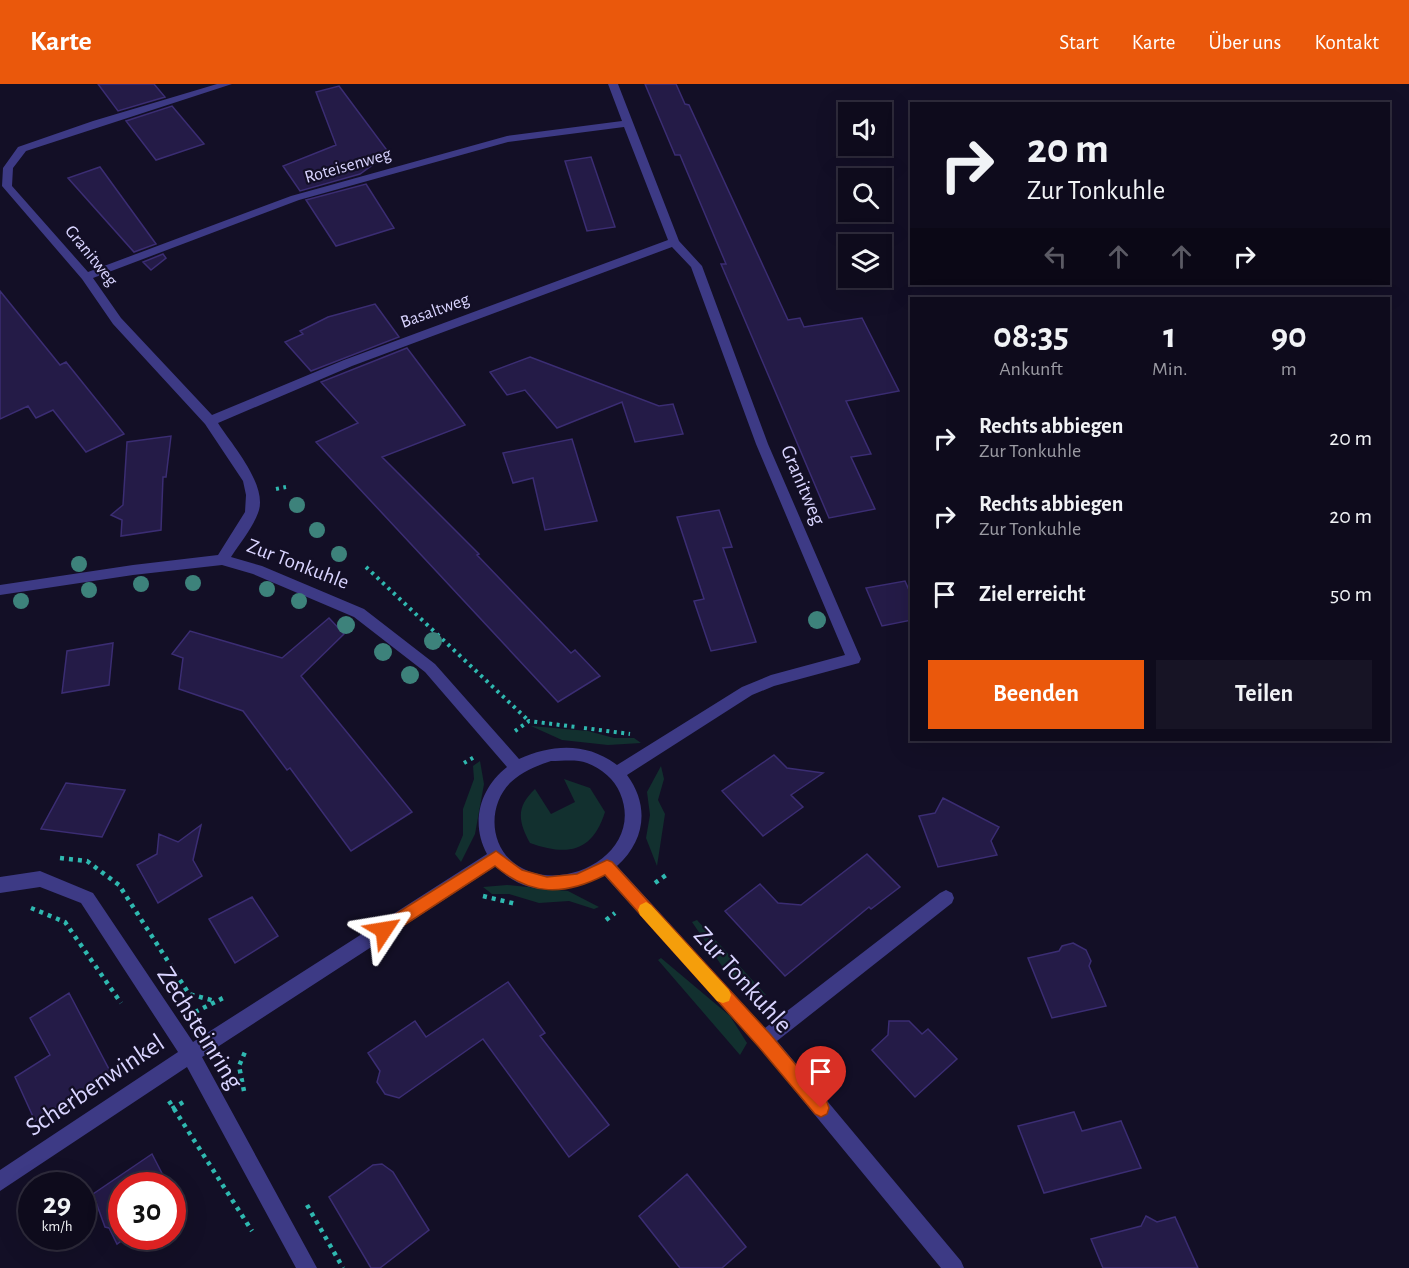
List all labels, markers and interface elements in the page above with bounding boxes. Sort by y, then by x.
text: Karte [30,28,92,56]
text: Start [1059,32,1099,53]
text: Karte [1132,32,1175,53]
text: Über uns [1208,32,1281,53]
text: Kontakt [1314,32,1379,53]
map controls [838,102,892,288]
button: sound [838,102,892,156]
icon: right [928,126,1006,204]
text: 20 m [1027,128,1109,170]
street label: Roteisenweg [303,145,393,187]
button: search [838,168,892,222]
text: Zur Tonkuhle [1027,177,1165,204]
street label: Granitweg [61,222,121,290]
button: layers [838,234,892,288]
icon: left [1039,240,1072,273]
icon: ahead [1102,240,1135,273]
icon: ahead [1165,240,1198,273]
icon: right [1228,240,1261,273]
street label: Basaltweg [398,290,472,332]
text: 08:35 [993,318,1069,354]
text: 1 [1163,318,1176,354]
text: 90 [1271,318,1307,354]
text: Ankunft [999,359,1063,379]
text: Min. [1152,359,1188,379]
text: m [1281,359,1297,379]
text: Rechts abbiegen [979,415,1123,437]
icon: right [928,422,961,455]
text: 20 m [1329,427,1372,449]
text: Zur Tonkuhle [979,441,1081,461]
street label: Granitweg [777,442,829,529]
text: Rechts abbiegen [979,493,1123,515]
icon: right [928,500,961,533]
text: 20 m [1329,505,1372,527]
text: Zur Tonkuhle [979,519,1081,539]
street label: Zur Tonkuhle [244,535,352,593]
icon: arrive [928,578,961,611]
text: Ziel erreicht [979,583,1086,605]
text: 50 m [1330,583,1372,605]
button: Beenden [928,660,1144,729]
button: Teilen [1156,660,1372,729]
position arrow [352,898,416,962]
street label: Zur Tonkuhle [689,922,797,1038]
street label: Zechsteinring [152,962,248,1094]
street label: Scherbenwinkel [21,1029,169,1141]
pin [795,1046,846,1108]
icon: arrive [804,1055,837,1088]
speed limit sign: 30 [108,1172,186,1250]
text: 29 [43,1189,71,1219]
text: km/h [42,1219,72,1234]

